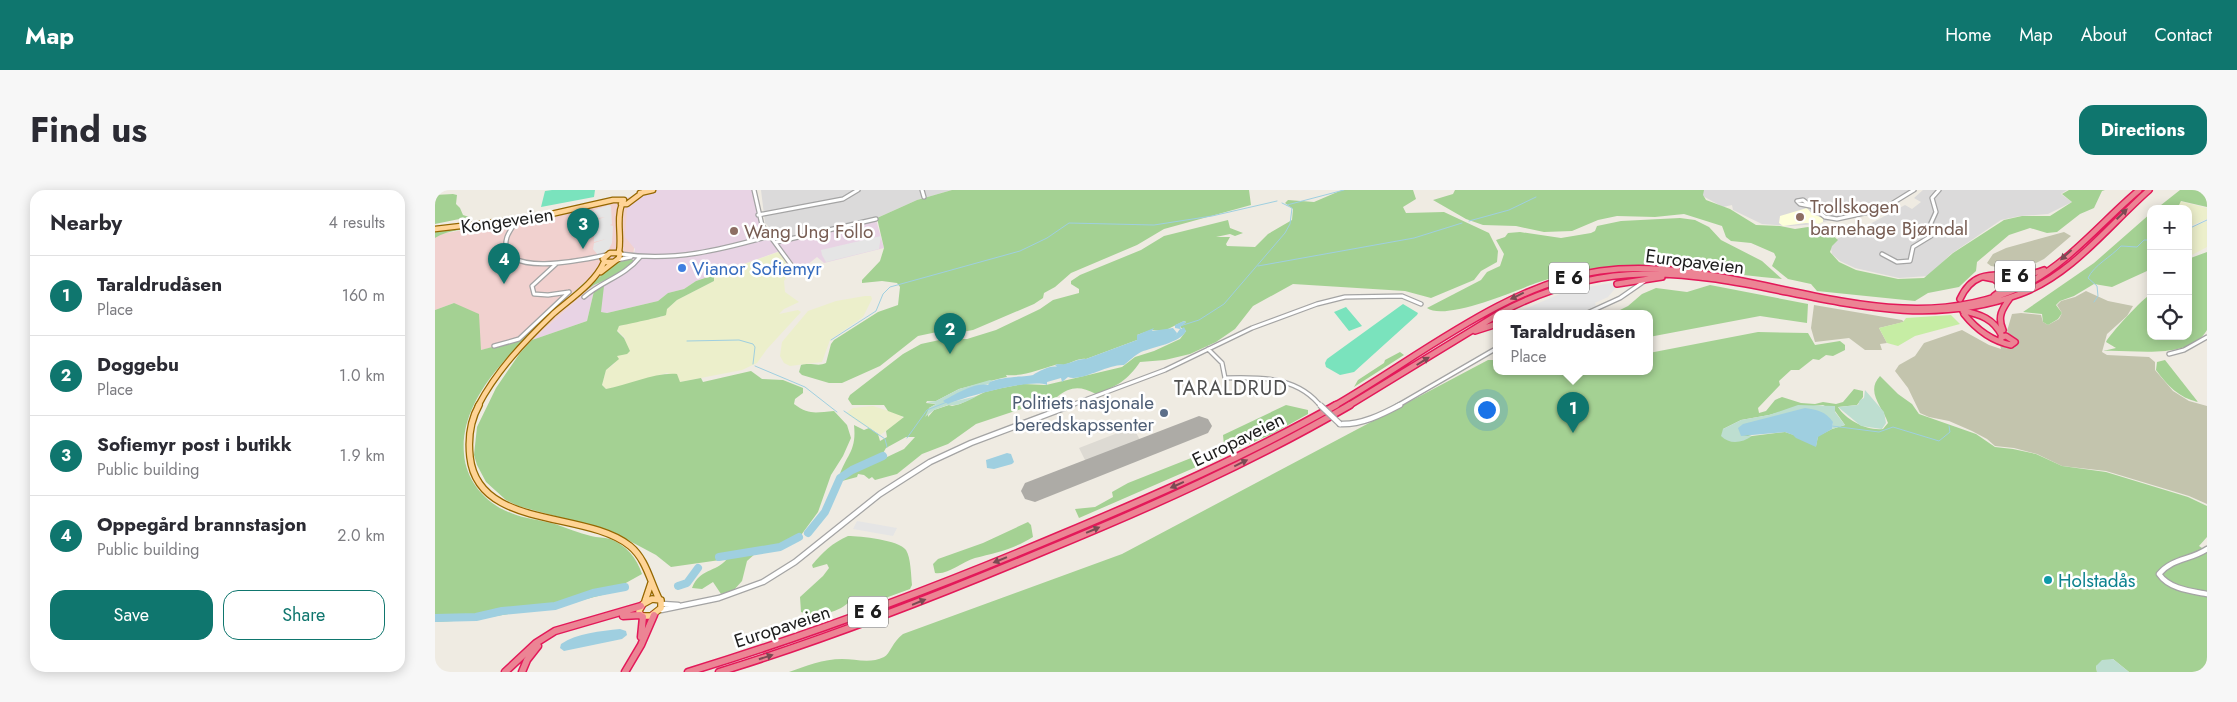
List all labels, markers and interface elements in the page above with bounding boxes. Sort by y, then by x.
text: Map [25,18,74,53]
text: Home [1945,22,1991,48]
text: Map [2019,22,2053,48]
text: About [2081,22,2126,48]
text: Contact [2154,22,2212,48]
text: Find us [30,105,147,155]
button: Directions [2079,105,2207,155]
place label: Trollskogen barnehage Bjørndal [1810,193,1968,242]
street label: Kongeveien [459,201,555,240]
map controls [2147,205,2192,340]
button: + [2147,205,2192,250]
text: Nearby [50,208,122,238]
pin: 3 [567,208,599,249]
one-way arrow [2116,208,2128,220]
text: 4 results [329,211,385,234]
marker: Trollskogen barnehage Bjørndal [1794,211,1806,223]
place label: Wang Ung Follo [744,218,873,245]
marker: Wang Ung Follo [728,225,740,237]
street label: Europaveien [1644,242,1746,281]
pin: 4 [488,243,520,284]
one-way arrow [2060,250,2073,261]
button: − [2147,250,2192,295]
place label: Vianor Sofiemyr [692,255,822,282]
road number: E 6 [1995,260,2035,292]
marker: Vianor Sofiemyr [676,262,688,274]
road number: E 6 [1549,263,1589,294]
text: Taraldrudåsen [97,271,222,298]
text: 1 [62,284,70,307]
text: 160 m [342,284,385,307]
one-way arrow [1510,293,1524,301]
button: locate [2147,295,2192,340]
text: Place [97,298,133,321]
popup [1493,310,1653,375]
pin: 2 [934,313,966,354]
text: Taraldrudåsen [1510,318,1636,345]
text: Place [1510,345,1546,368]
text: Doggebu [97,351,179,378]
one-way arrow [1416,356,1429,366]
text: 2 [61,364,71,387]
text: 1.0 km [339,364,385,387]
district label: TARALDRUD [1174,374,1288,403]
text: Place [97,378,133,401]
place label: Politiets nasjonale beredskapssenter [1012,389,1154,438]
pin: 1 [1557,392,1589,433]
your location [1474,397,1500,423]
street label: Europaveien [1188,406,1289,473]
marker: Politiets nasjonale beredskapssenter [1158,407,1170,419]
text: Sofiemyr post i butikk [97,431,292,458]
text: 3 [61,444,71,467]
text: 1.9 km [339,444,385,467]
text: Public building [97,458,199,481]
one-way arrow [1234,459,1248,467]
one-way arrow [1170,481,1184,489]
text: Oppegård brannstasjon [97,511,307,538]
text: 4 [60,524,72,547]
text: 2.0 km [337,524,385,547]
one-way arrow [1086,526,1100,534]
text: Public building [97,538,199,561]
one-way arrow [993,557,1007,565]
place label: Holstadås [2058,567,2136,594]
marker: Holstadås [2042,574,2054,586]
button: Save [50,590,213,640]
button: Share [223,590,385,640]
road number: E 6 [848,597,888,628]
street label: Europaveien [731,598,834,655]
one-way arrow [912,598,927,606]
one-way arrow [759,653,774,661]

